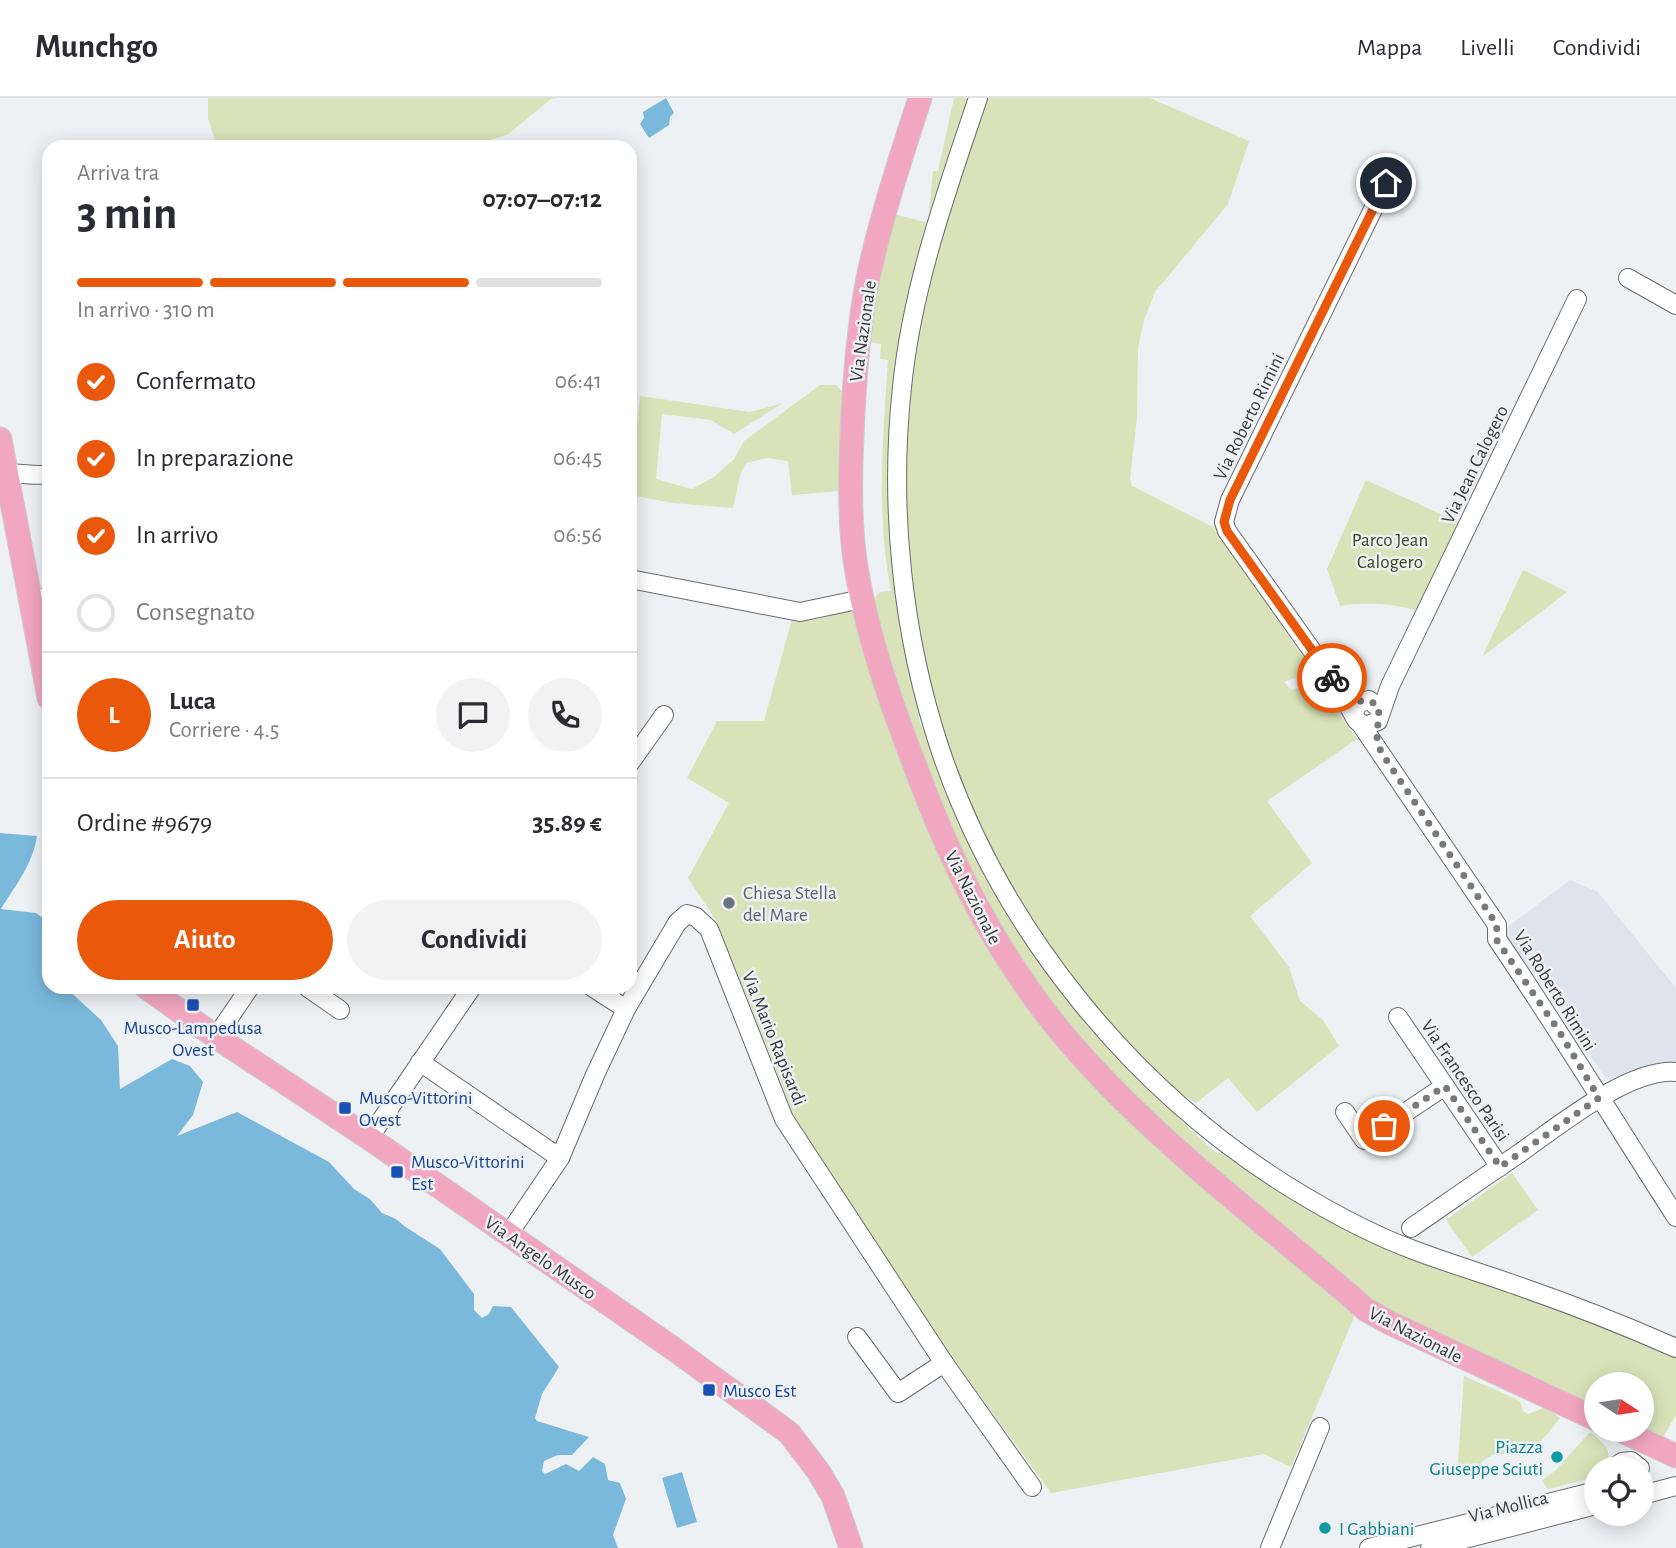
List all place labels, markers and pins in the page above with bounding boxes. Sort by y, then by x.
pin [1356,153,1416,213]
place label: Chiesa Stella del Mare [743,884,837,925]
marker: Chiesa Stella del Mare [721,895,737,911]
marker: Musco-Lampedusa Ovest [185,997,201,1013]
place label: Musco-Lampedusa Ovest [124,1019,263,1060]
place label: Musco-Vittorini Ovest [359,1089,473,1130]
pin [1354,1096,1414,1156]
marker: Musco-Vittorini Ovest [337,1100,353,1116]
place label: Musco-Vittorini Est [411,1153,525,1194]
marker: Musco-Vittorini Est [389,1164,405,1180]
marker: Musco Est [701,1382,717,1398]
place label: Musco Est [723,1382,796,1401]
place label: Piazza Giuseppe Sciuti [1429,1438,1543,1479]
marker: Piazza Giuseppe Sciuti [1549,1449,1565,1465]
marker: I Gabbiani [1317,1520,1333,1536]
place label: I Gabbiani [1339,1520,1414,1539]

